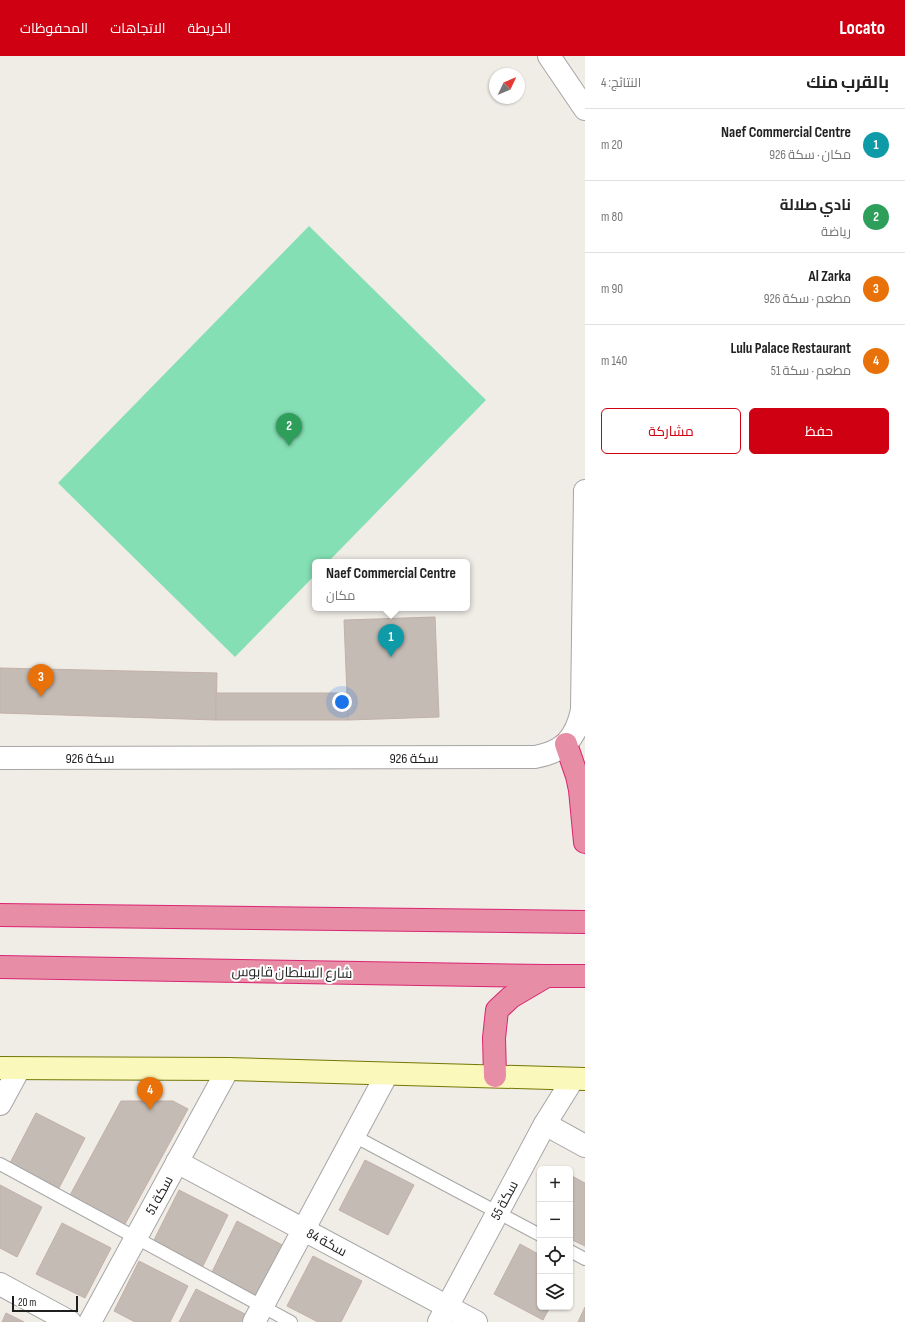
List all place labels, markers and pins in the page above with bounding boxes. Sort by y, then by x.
pin: 2 [276,413,302,446]
pin: 1 [378,624,404,657]
pin: 3 [28,664,54,697]
pin: 4 [137,1077,163,1110]

